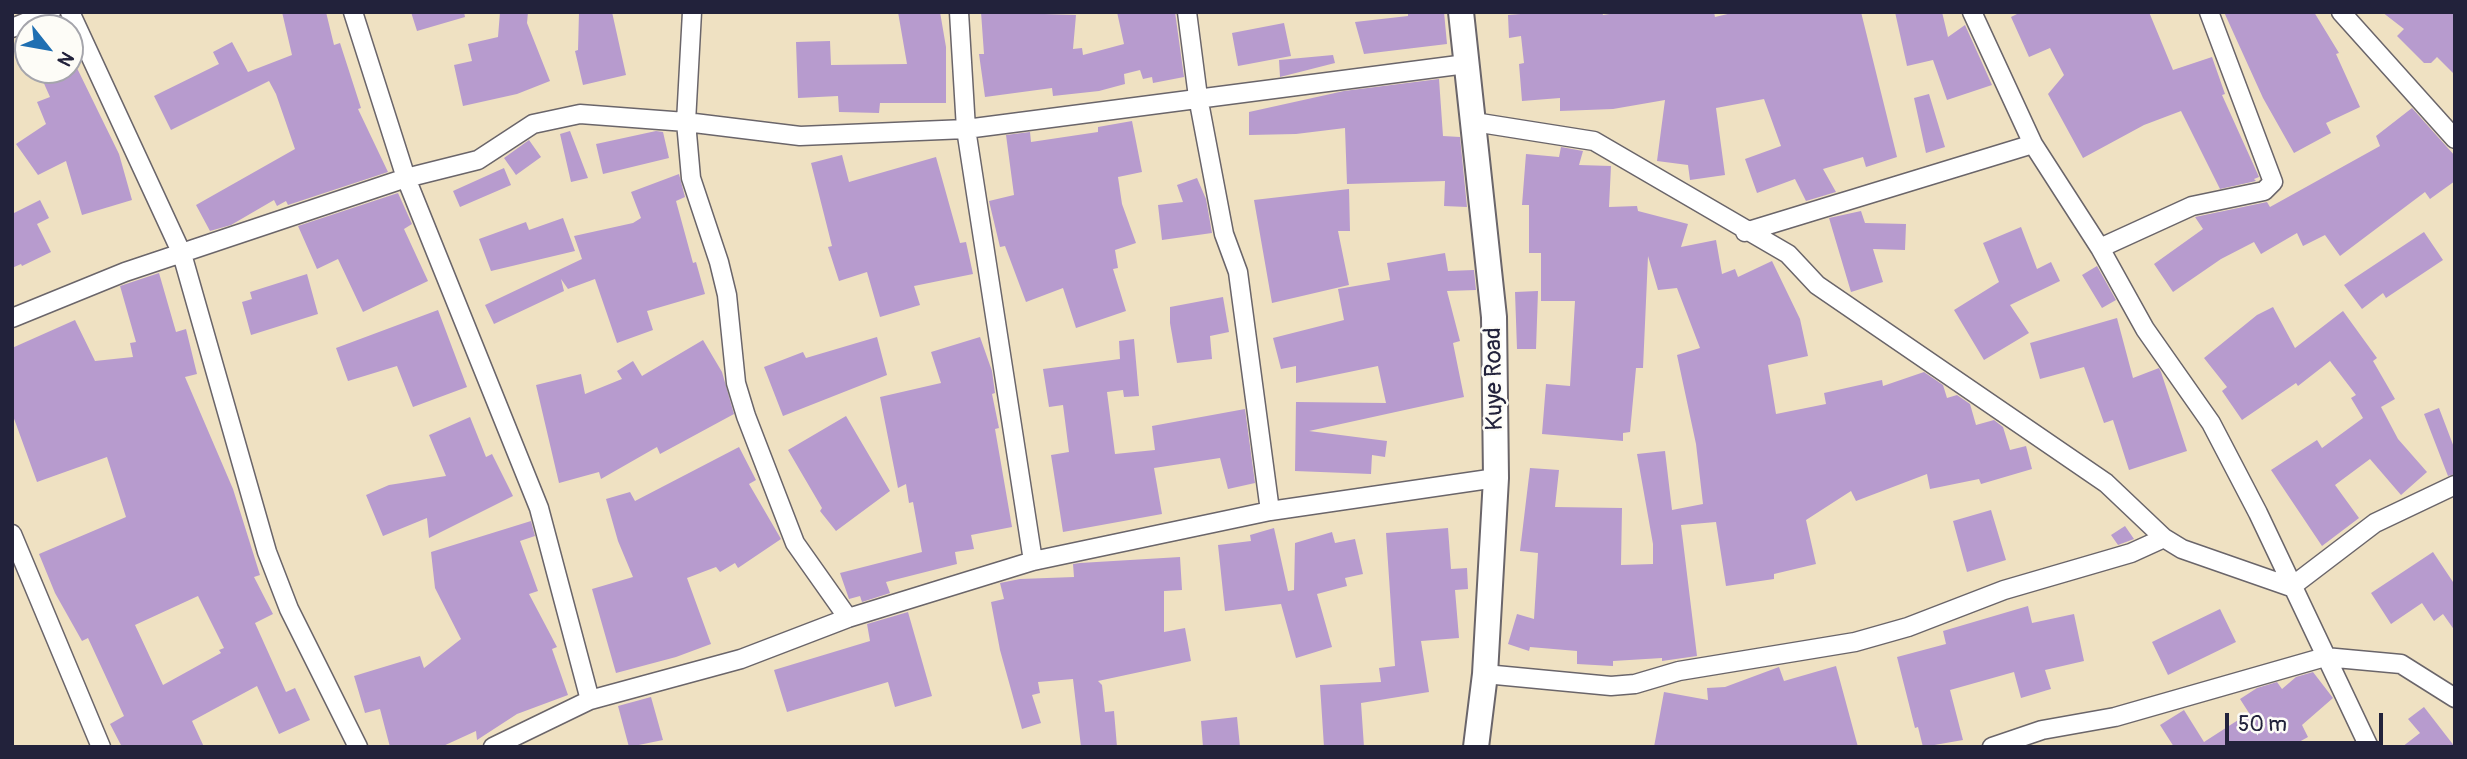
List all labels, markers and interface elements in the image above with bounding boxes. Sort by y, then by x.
north arrow [14,14,84,84]
text: N [52,47,79,70]
street label: Kuye Road [1480,327,1510,431]
scale bar [2229,700,2386,744]
text: 50 m [2238,711,2287,738]

